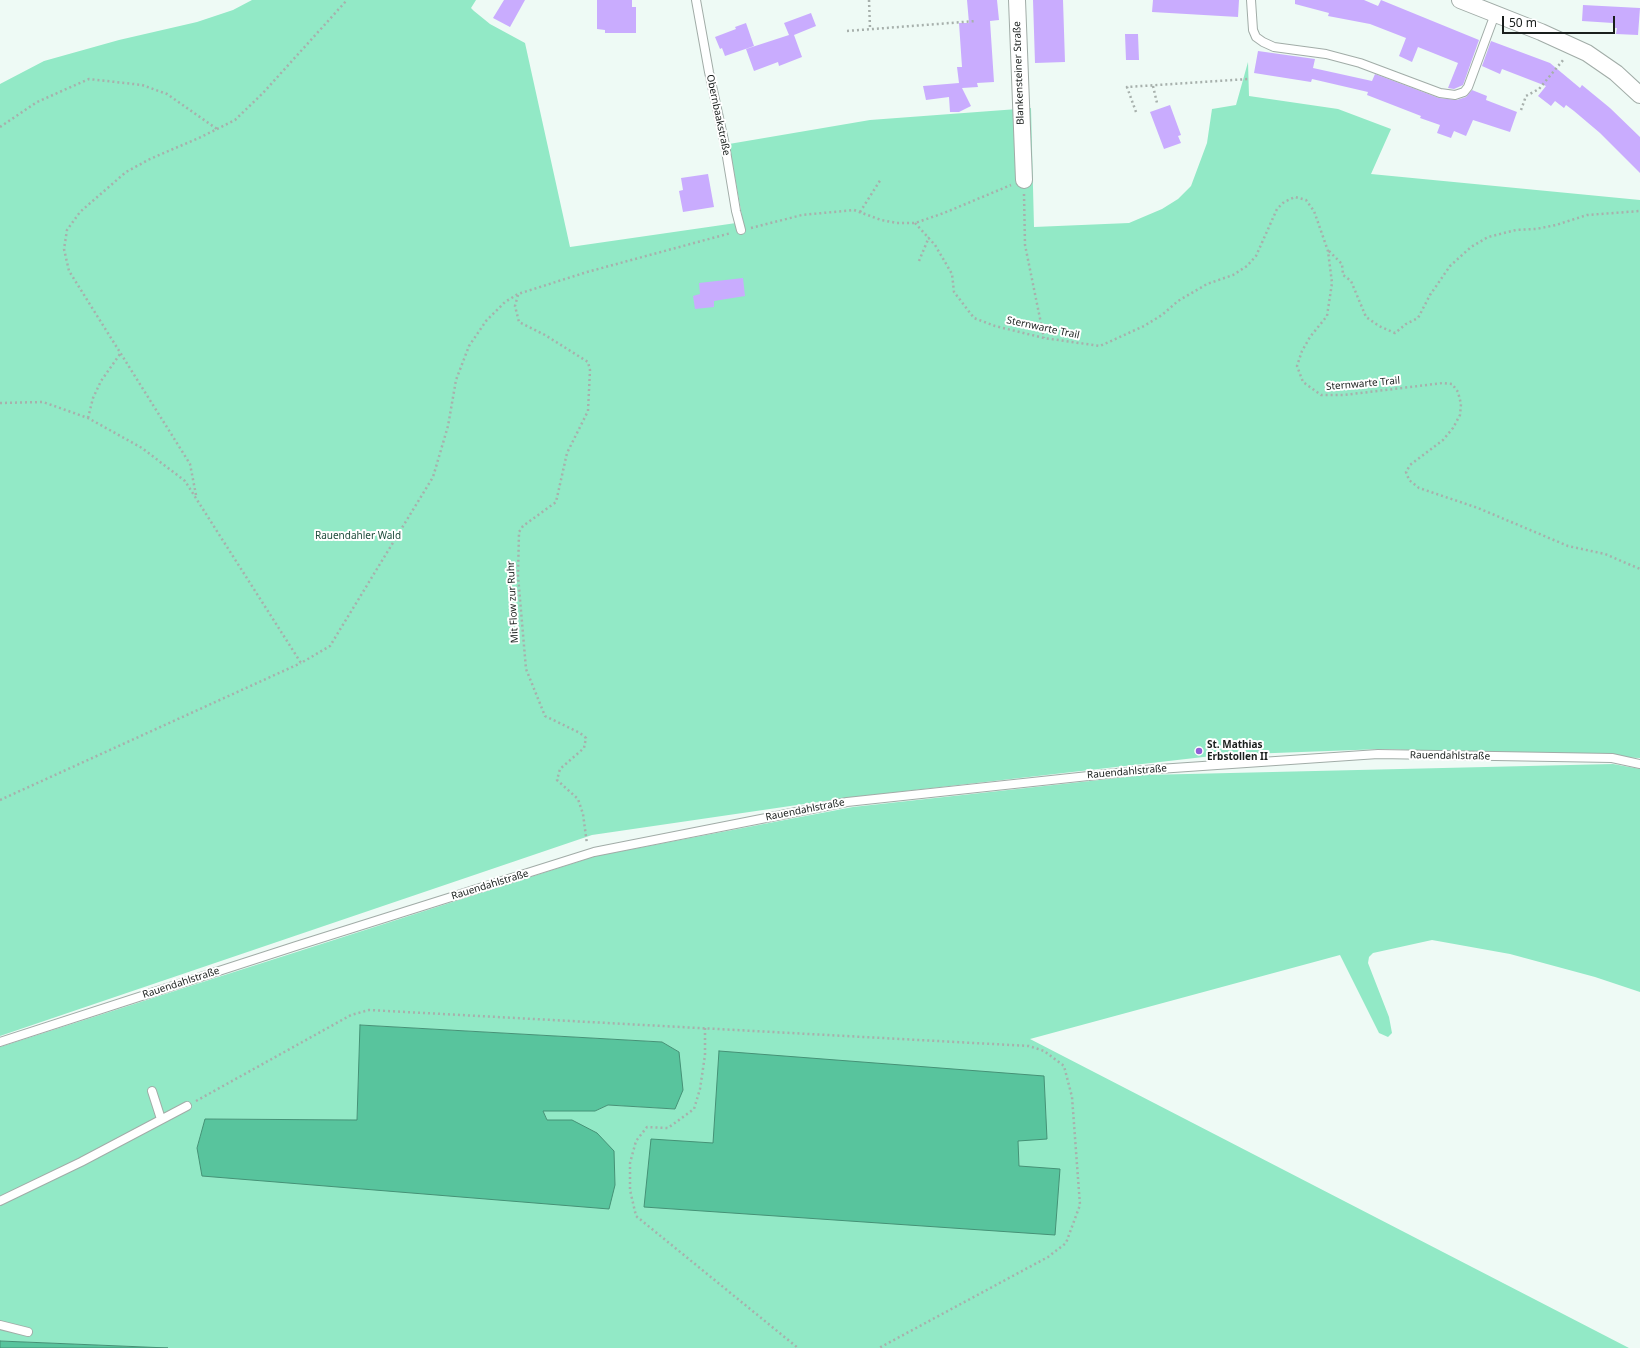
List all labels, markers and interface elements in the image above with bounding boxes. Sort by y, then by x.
scale bar [1504,8,1617,34]
text: 50 m [1509,14,1537,31]
street label: Blankensteiner Straße [1011,21,1027,125]
street label: Obernbaakstraße [704,73,732,157]
street label: Sternwarte Trail [1005,314,1081,342]
street label: Sternwarte Trail [1325,375,1401,393]
park label: Rauendahler Wald [315,530,401,542]
street label: Mit Flow zur Ruhr [505,561,521,643]
place label: St. Mathias Erbstollen II [1207,739,1268,762]
marker: St. Mathias Erbstollen II [1194,746,1204,756]
street label: Rauendahlstraße [1410,749,1490,763]
street label: Rauendahlstraße [1087,763,1167,781]
street label: Rauendahlstraße [764,796,846,824]
street label: Rauendahlstraße [450,868,530,902]
street label: Rauendahlstraße [141,965,221,1001]

